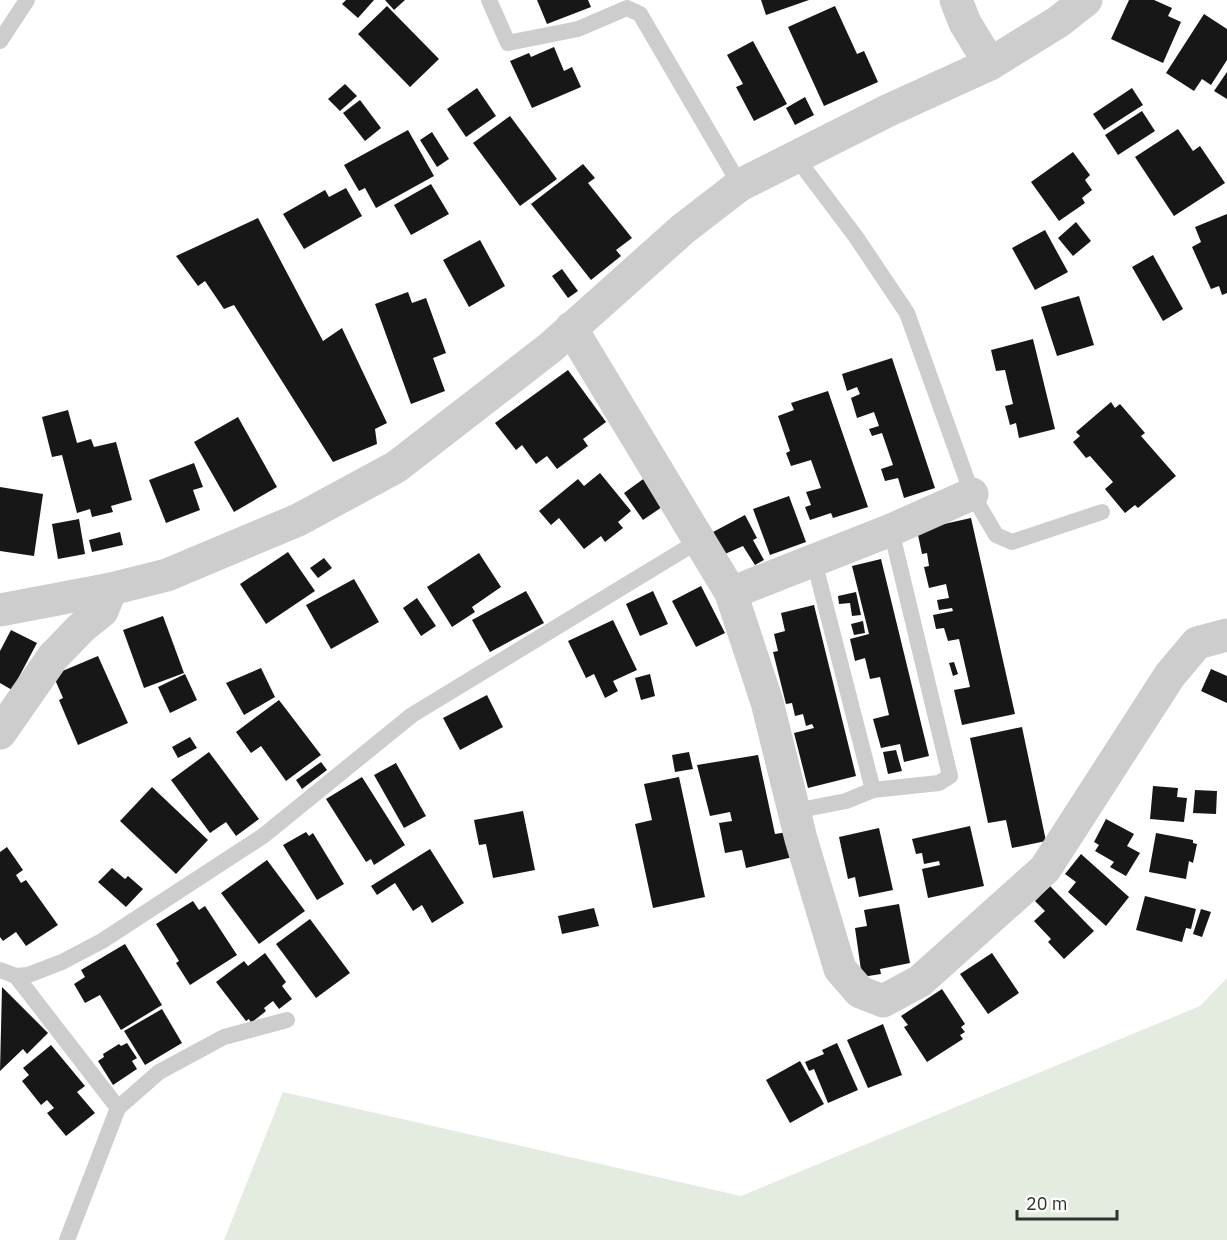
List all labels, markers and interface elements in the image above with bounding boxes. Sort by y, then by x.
scale bar [1017,1183,1118,1221]
text: 20 m [1026,1192,1068,1215]

